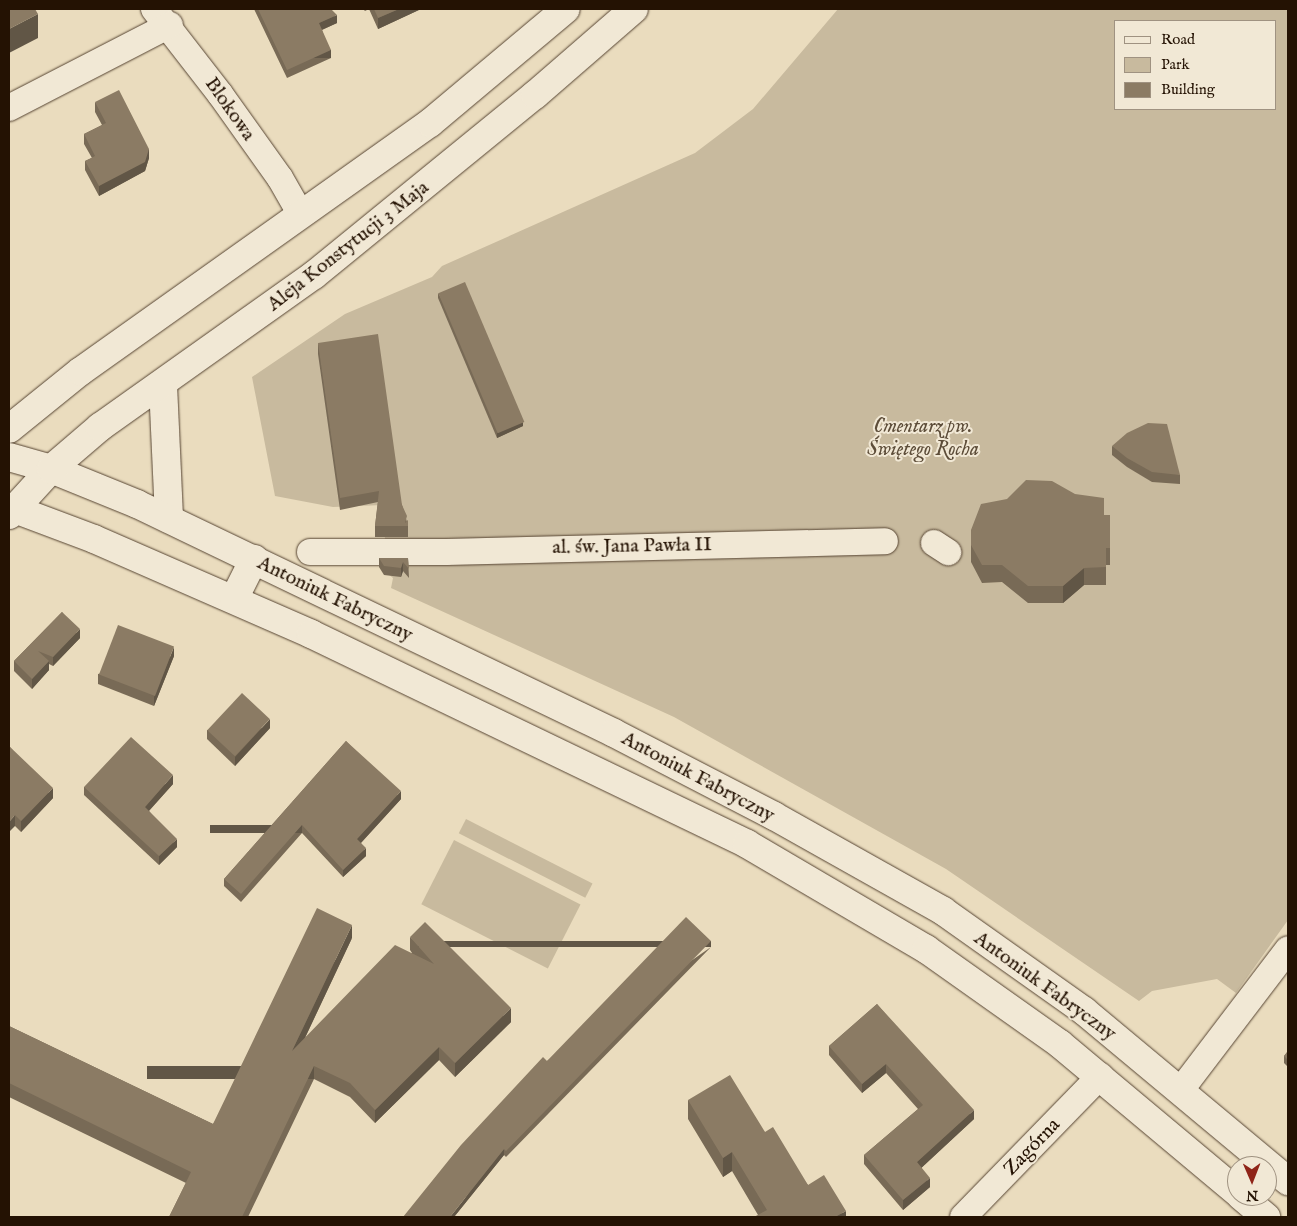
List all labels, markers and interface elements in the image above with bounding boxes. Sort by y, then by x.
legend [1114,20,1277,110]
text: Road [1161,30,1195,49]
text: Park [1161,55,1190,74]
street label: Blokowa [199,73,261,145]
text: Building [1161,80,1215,99]
street label: Aleja Konstytucji 3 Maja [262,176,434,316]
park label: Cmentarz pw. Świętego Rocha [867,415,979,462]
street label: al. św. Jana Pawła II [552,533,712,559]
street label: Antoniuk Fabryczny [253,551,417,647]
street label: Antoniuk Fabryczny [617,727,779,827]
street label: Antoniuk Fabryczny [969,926,1121,1046]
street label: Zagórna [999,1113,1065,1181]
north arrow [1227,1156,1277,1206]
text: N [1246,1186,1258,1204]

